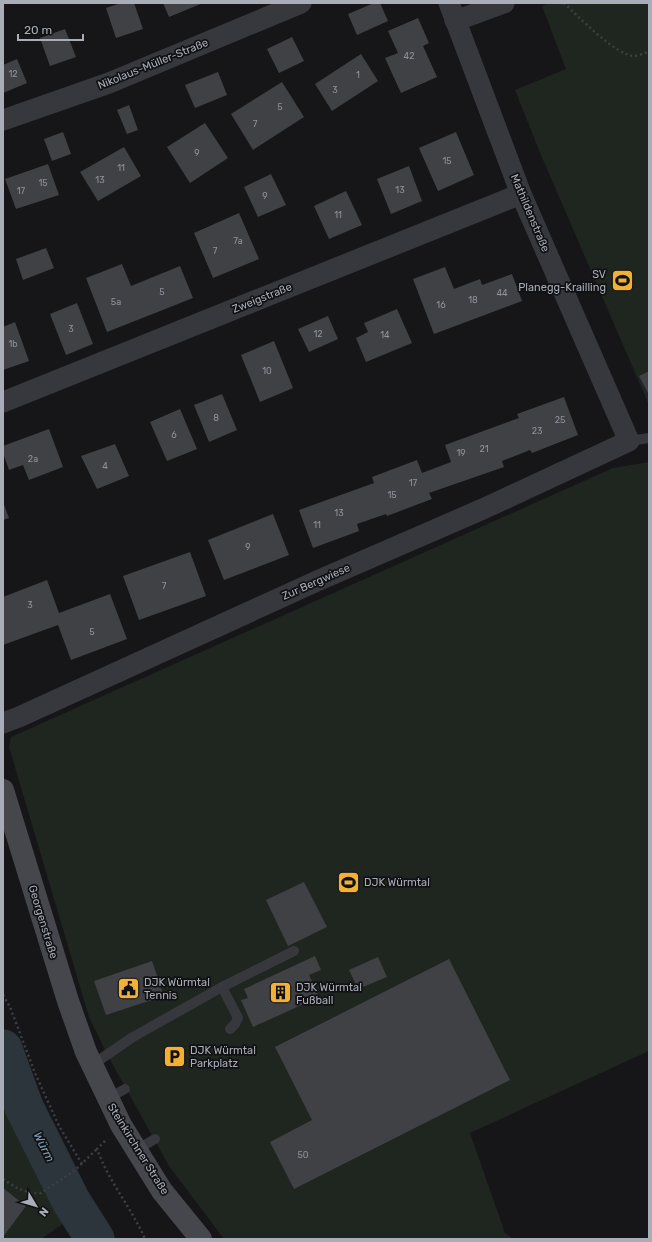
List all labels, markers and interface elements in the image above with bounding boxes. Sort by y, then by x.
scale bar [18,16,83,42]
text: 20 m [24,23,52,37]
street label: Nikolaus-Müller-Straße [96,36,210,92]
house number: 42 [404,51,414,61]
house number: 12 [8,69,18,79]
house number: 1 [356,70,360,80]
house number: 3 [332,85,338,95]
house number: 5 [277,102,283,112]
house number: 7 [253,119,258,129]
house number: 9 [194,148,200,158]
house number: 15 [442,156,452,166]
house number: 11 [117,163,125,173]
street label: Mathildenstraße [508,172,552,254]
house number: 13 [95,175,105,185]
house number: 15 [38,178,48,188]
house number: 13 [395,185,405,195]
house number: 17 [17,186,26,196]
house number: 9 [262,191,268,201]
house number: 11 [334,210,342,220]
house number: 7a [233,236,243,246]
house number: 7 [213,246,218,256]
sports icon: SV Planegg-Krailling [609,267,635,293]
place label: SV Planegg-Krailling [518,268,606,294]
street label: Zweigstraße [230,280,294,316]
house number: 5 [159,287,165,297]
house number: 44 [496,288,508,298]
house number: 18 [468,295,478,305]
house number: 5a [111,297,121,307]
house number: 16 [436,300,446,310]
house number: 3 [68,324,74,334]
house number: 12 [313,329,323,339]
house number: 14 [380,330,390,340]
house number: 1b [8,339,18,349]
house number: 10 [262,366,272,376]
house number: 8 [213,413,219,423]
house number: 25 [555,415,565,425]
house number: 23 [532,426,542,436]
house number: 6 [171,430,177,440]
house number: 21 [479,444,489,454]
house number: 19 [456,448,466,458]
house number: 2a [28,454,38,464]
house number: 4 [102,461,108,471]
house number: 17 [409,478,418,488]
house number: 15 [387,490,397,500]
house number: 13 [334,508,344,518]
house number: 11 [313,520,321,530]
house number: 9 [245,542,251,552]
street label: Zur Bergwiese [280,561,352,603]
house number: 7 [162,581,167,591]
house number: 3 [27,600,33,610]
house number: 5 [89,627,95,637]
sports icon: DJK Würmtal [336,869,362,895]
place label: DJK Würmtal [364,876,430,889]
street label: Georgenstraße [26,884,60,960]
public building icon: DJK Würmtal Tennis [116,975,142,1001]
place label: DJK Würmtal Tennis [144,976,210,1002]
building icon: DJK Würmtal Fußball [268,980,294,1006]
place label: DJK Würmtal Fußball [296,981,362,1007]
parking icon: DJK Würmtal Parkplatz [162,1043,188,1069]
place label: DJK Würmtal Parkplatz [190,1044,256,1070]
street label: Steinkirchner Straße [105,1101,171,1197]
water label: Würm [31,1130,58,1165]
house number: 50 [297,1150,309,1160]
north arrow [16,1186,56,1226]
text: N [36,1205,51,1219]

